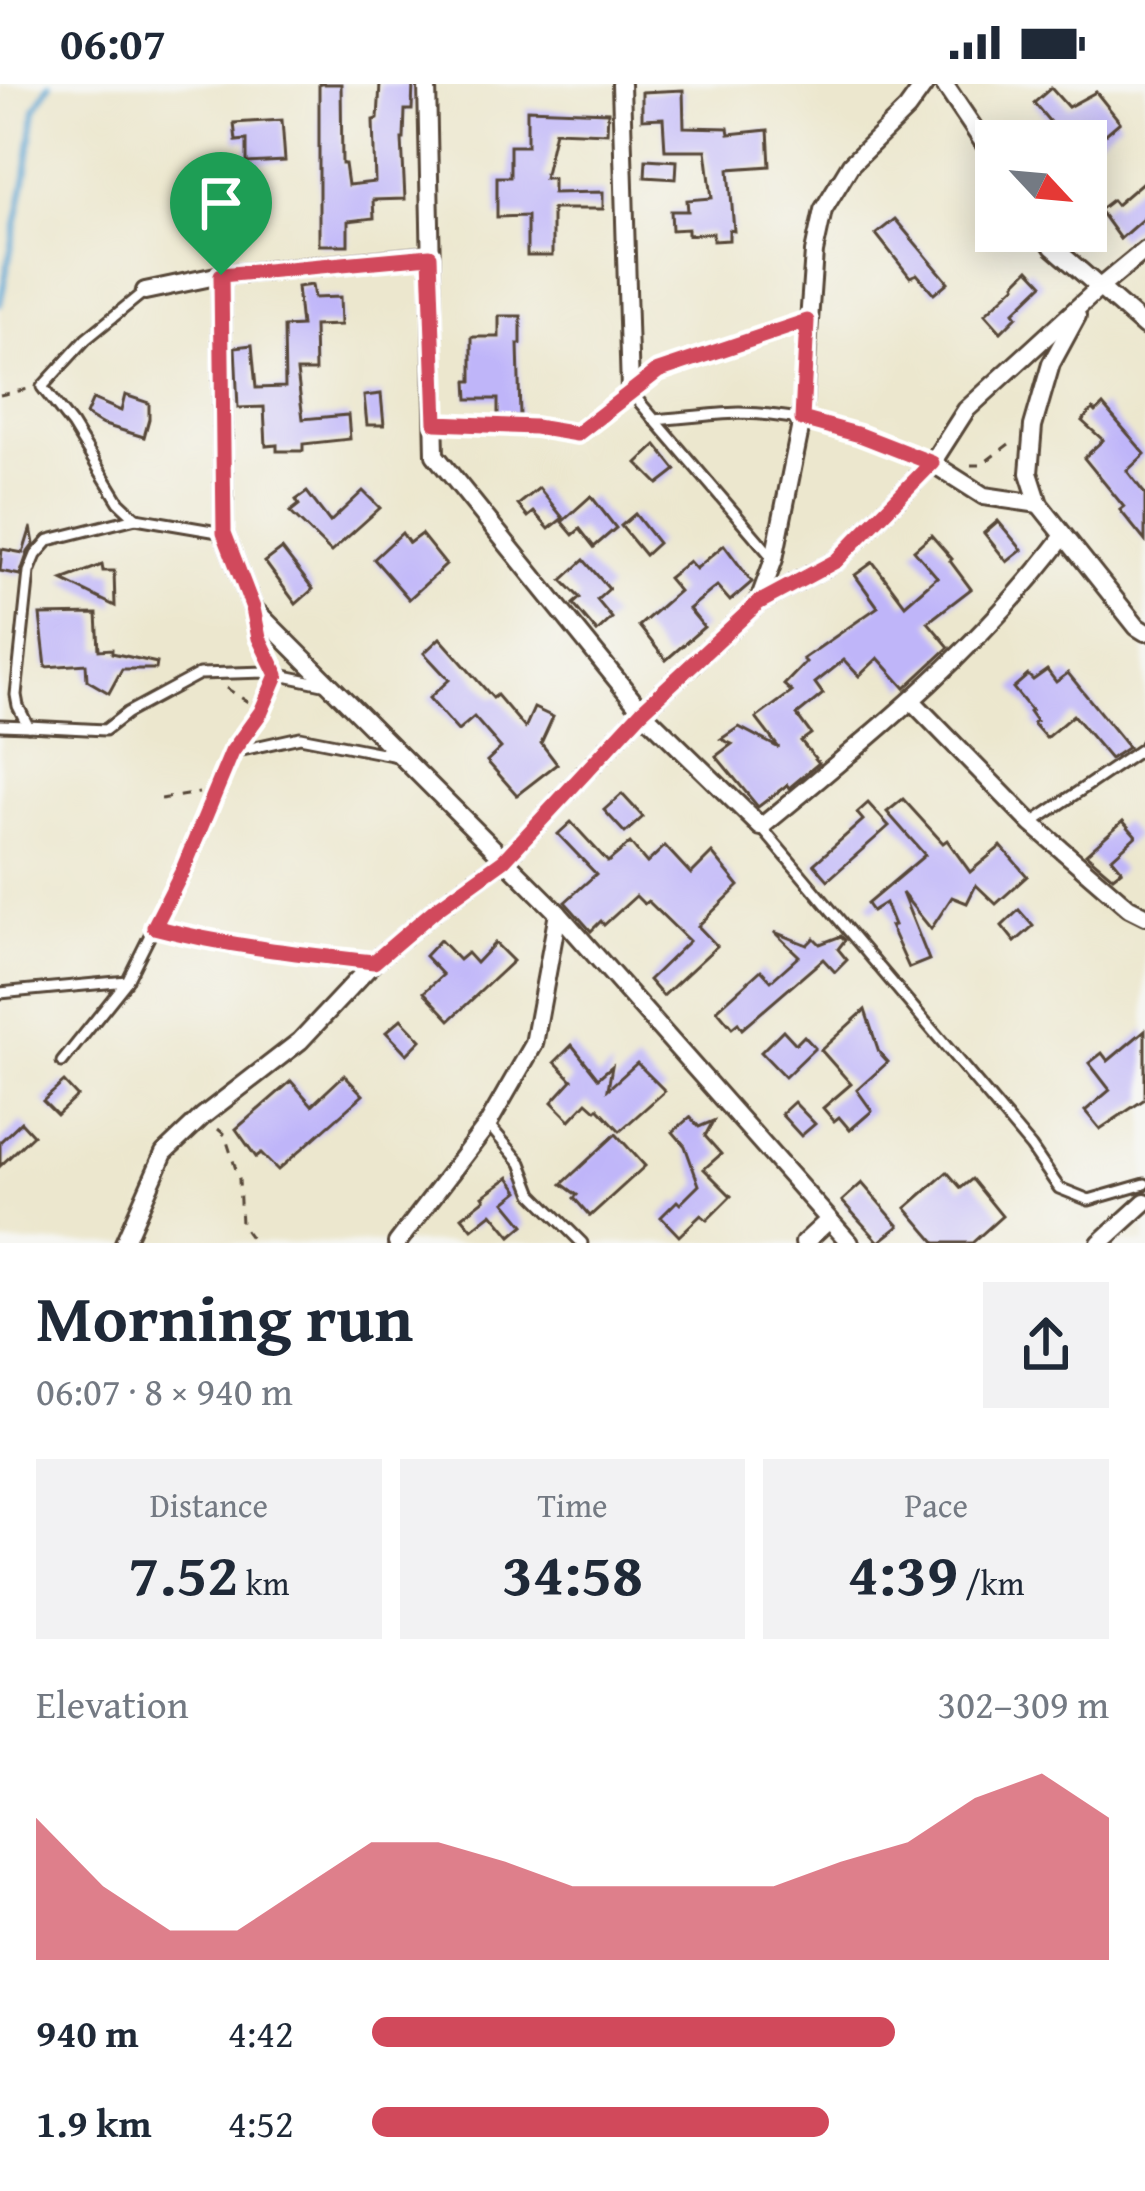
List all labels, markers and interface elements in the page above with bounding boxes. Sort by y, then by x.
text: 06:07 [60,10,166,75]
north arrow [975,120,1107,252]
map controls [975,120,1107,252]
pin [170,152,272,275]
icon: arrive [188,170,254,236]
text: Morning run [36,1268,413,1365]
button: share [983,1282,1109,1408]
text: 06:07 · 8 × 940 m [36,1362,293,1419]
text: Distance [150,1481,268,1529]
text: Time [537,1481,608,1529]
text: Pace [904,1481,968,1529]
text: 7.52 [128,1529,238,1617]
text: 34:58 [502,1529,643,1617]
text: 4:39 [848,1529,958,1617]
text: km [238,1559,289,1607]
text: /km [958,1559,1025,1607]
text: Elevation [36,1675,189,1732]
text: 302–309 m [937,1675,1109,1732]
text: 940 m [36,2004,139,2061]
text: 4:42 [228,2004,294,2061]
text: 1.9 km [36,2094,152,2151]
text: 4:52 [228,2094,294,2151]

